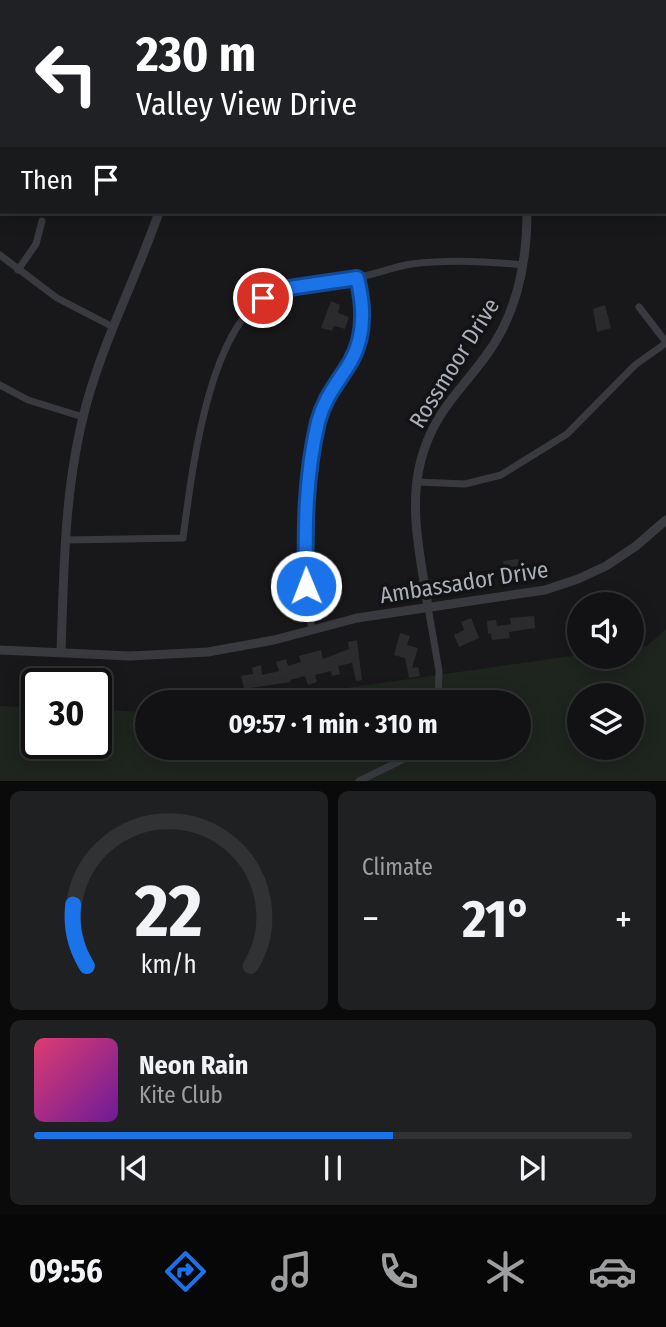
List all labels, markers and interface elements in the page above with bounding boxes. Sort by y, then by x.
text: 230 m [136,25,256,84]
icon: left [21,28,112,119]
text: Valley View Drive [136,85,357,123]
icon: arrive [87,161,125,199]
text: Then [21,165,73,196]
pin [233,268,293,328]
icon: arrive [244,279,282,317]
street label: Rossmoor Drive [403,293,505,433]
position arrow [269,549,343,623]
street label: Ambassador Drive [378,555,550,609]
map controls [567,592,644,760]
button: sound [567,592,644,669]
speed limit sign: 30 [21,668,112,759]
button: layers [567,683,644,760]
text: 09:57 · 1 min · 310 m [228,709,438,740]
text: Climate [362,853,433,881]
text: 22 [134,869,203,956]
text: 21° [462,888,532,951]
text: − [362,896,379,942]
text: + [615,896,632,942]
text: km/h [141,950,197,980]
text: Neon Rain [139,1050,248,1081]
text: Kite Club [139,1081,223,1109]
icon: previous [115,1149,153,1187]
icon: pause [314,1149,352,1187]
icon: next [513,1149,551,1187]
icon: directions [161,1247,210,1296]
icon: music [267,1247,316,1296]
icon: phone [374,1247,423,1296]
icon: climate [481,1247,530,1296]
icon: car [588,1247,637,1296]
text: 09:56 [29,1252,103,1290]

